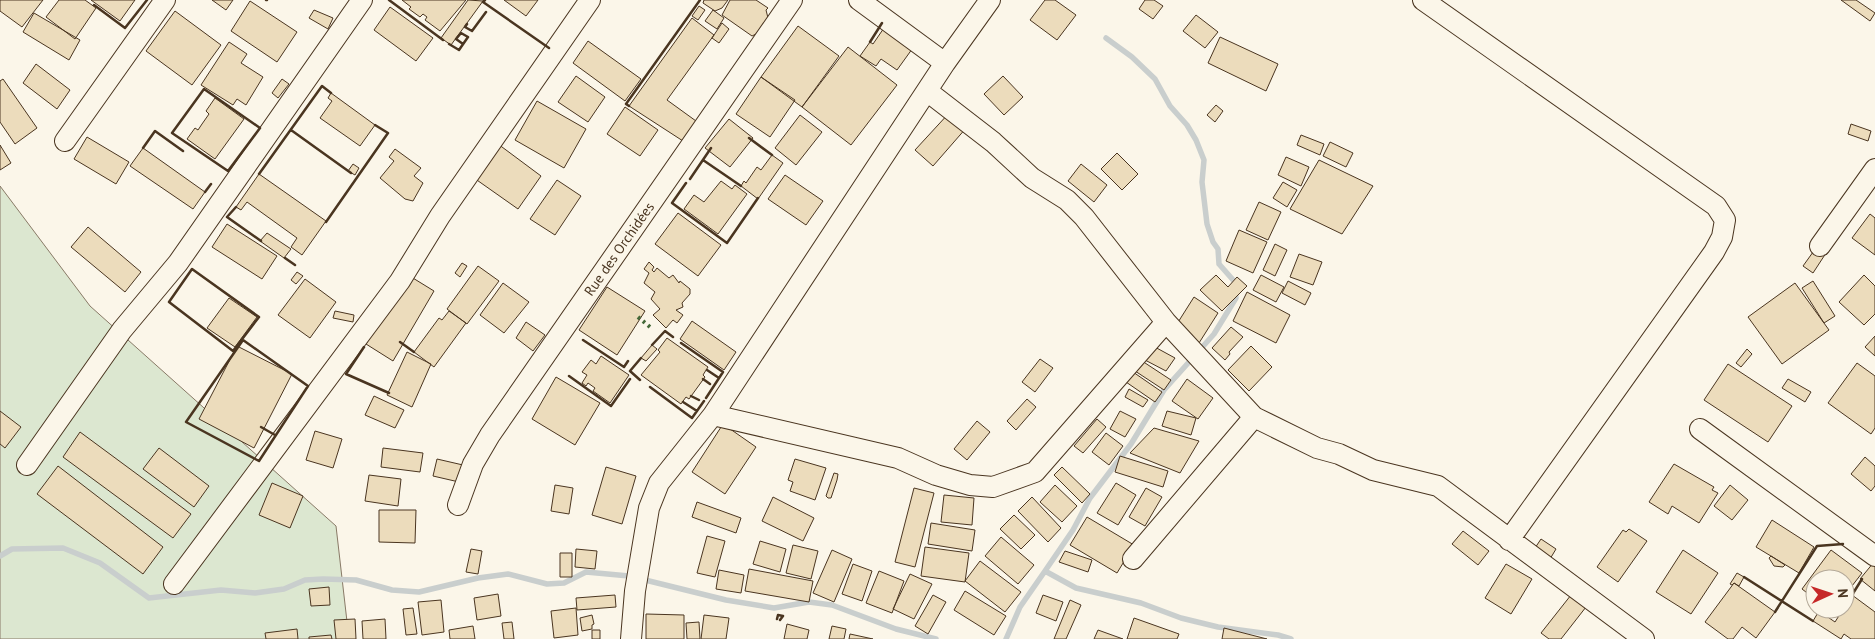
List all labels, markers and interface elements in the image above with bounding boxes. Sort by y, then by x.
street label: Rue des Orchidées [580,199,658,299]
north arrow [1805,569,1855,619]
text: N [1834,588,1852,598]

